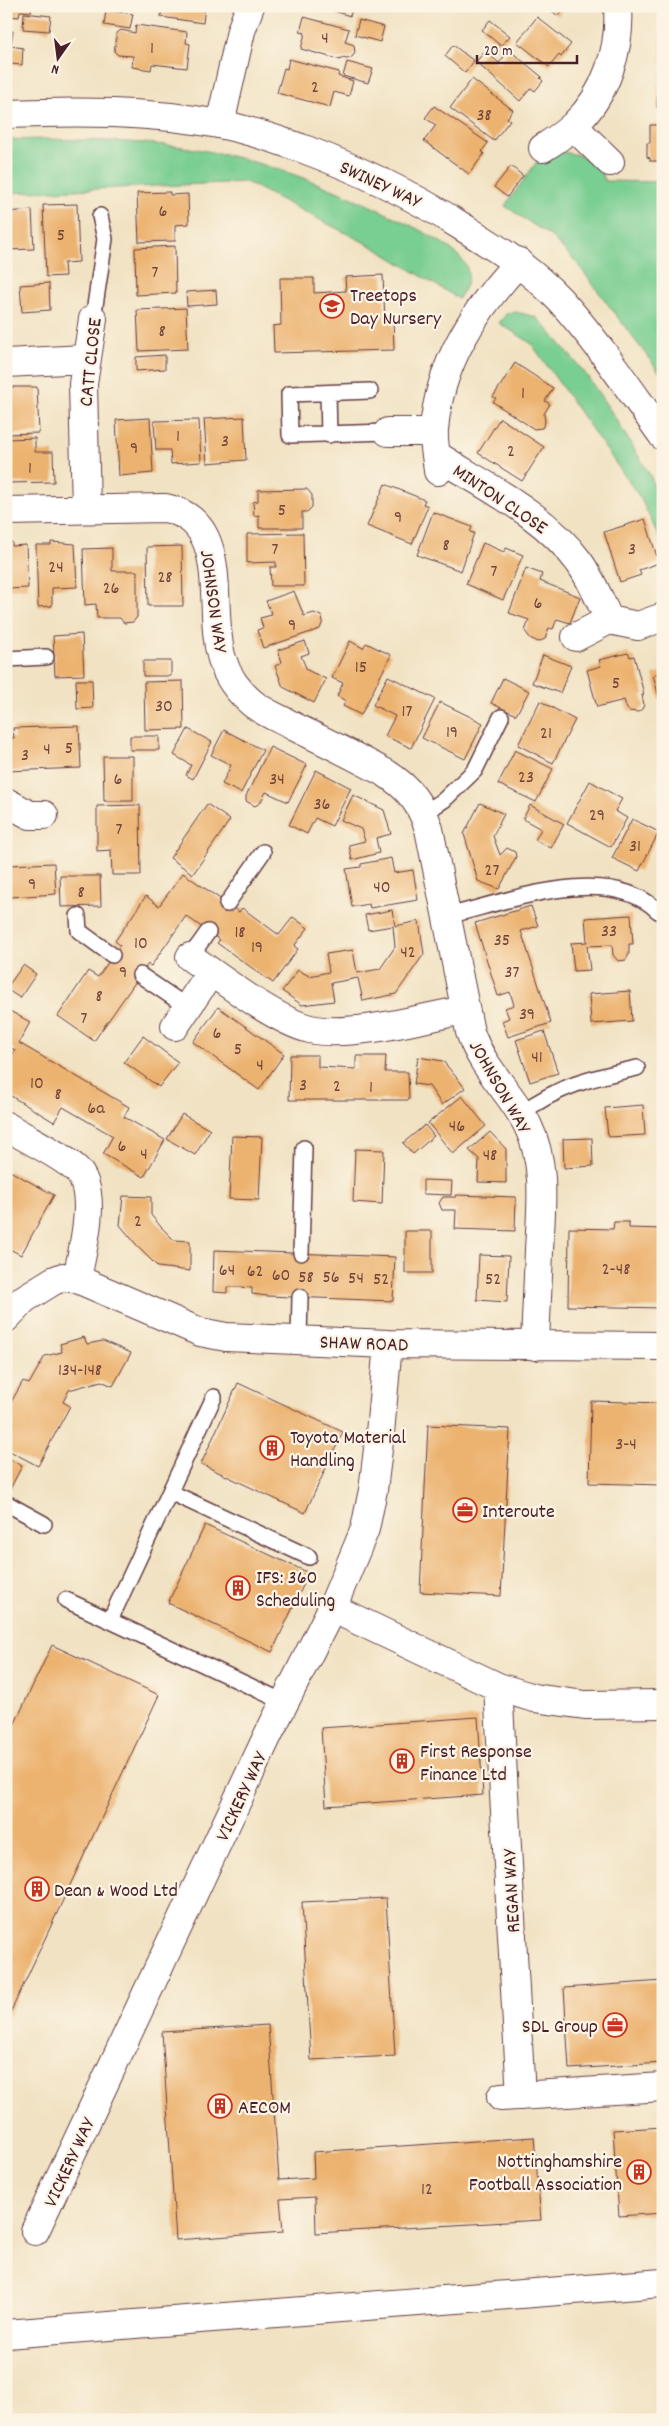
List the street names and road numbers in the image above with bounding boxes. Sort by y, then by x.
street label: SWINEY WAY [334,155,426,217]
street label: CATT CLOSE [73,317,111,408]
street label: MINTON CLOSE [446,458,552,543]
street label: JOHNSON WAY [191,548,233,655]
street label: JOHNSON WAY [460,1036,537,1140]
street label: SHAW ROAD [319,1329,409,1361]
street label: VICKERY WAY [210,1748,276,1846]
street label: REGAN WAY [497,1847,529,1934]
street label: VICKERY WAY [38,2114,104,2212]

